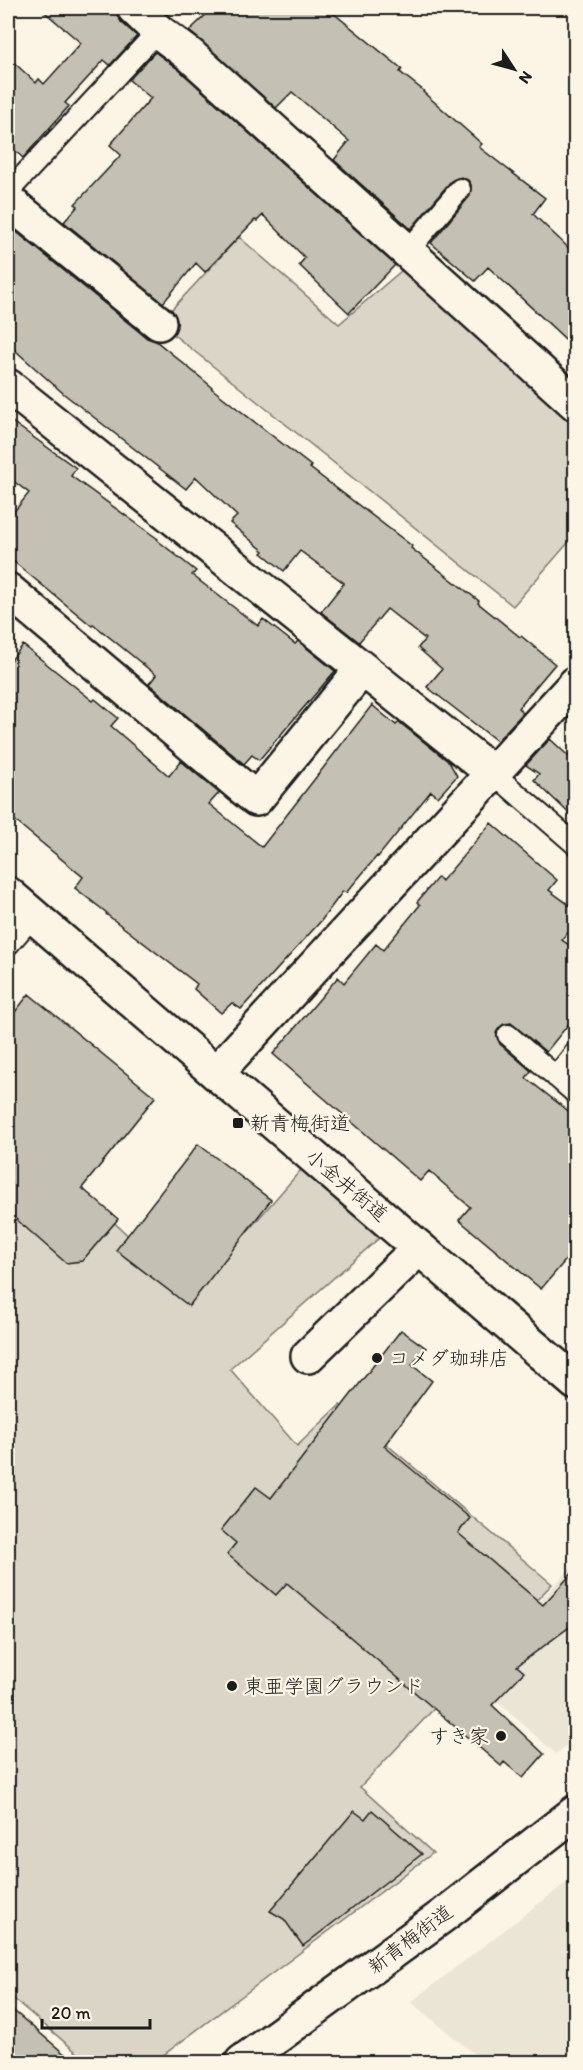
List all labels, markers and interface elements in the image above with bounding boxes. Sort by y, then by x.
north arrow [484,39,544,99]
text: N [515,68,537,87]
place label: 新青梅街道 [250,1111,350,1135]
marker: 新青梅街道 [231,1116,245,1130]
street label: 小金井街道 [301,1144,393,1226]
place label: コメダ珈琲店 [389,1346,509,1370]
marker: コメダ珈琲店 [370,1351,384,1365]
place label: 東亜学園グラウンド [244,1674,424,1698]
marker: 東亜学園グラウンド [225,1679,239,1693]
place label: すき家 [429,1724,489,1748]
marker: すき家 [494,1729,508,1743]
street label: 新青梅街道 [363,1899,457,1979]
scale bar [42,1992,150,2030]
text: 20 m [51,2002,91,2024]

